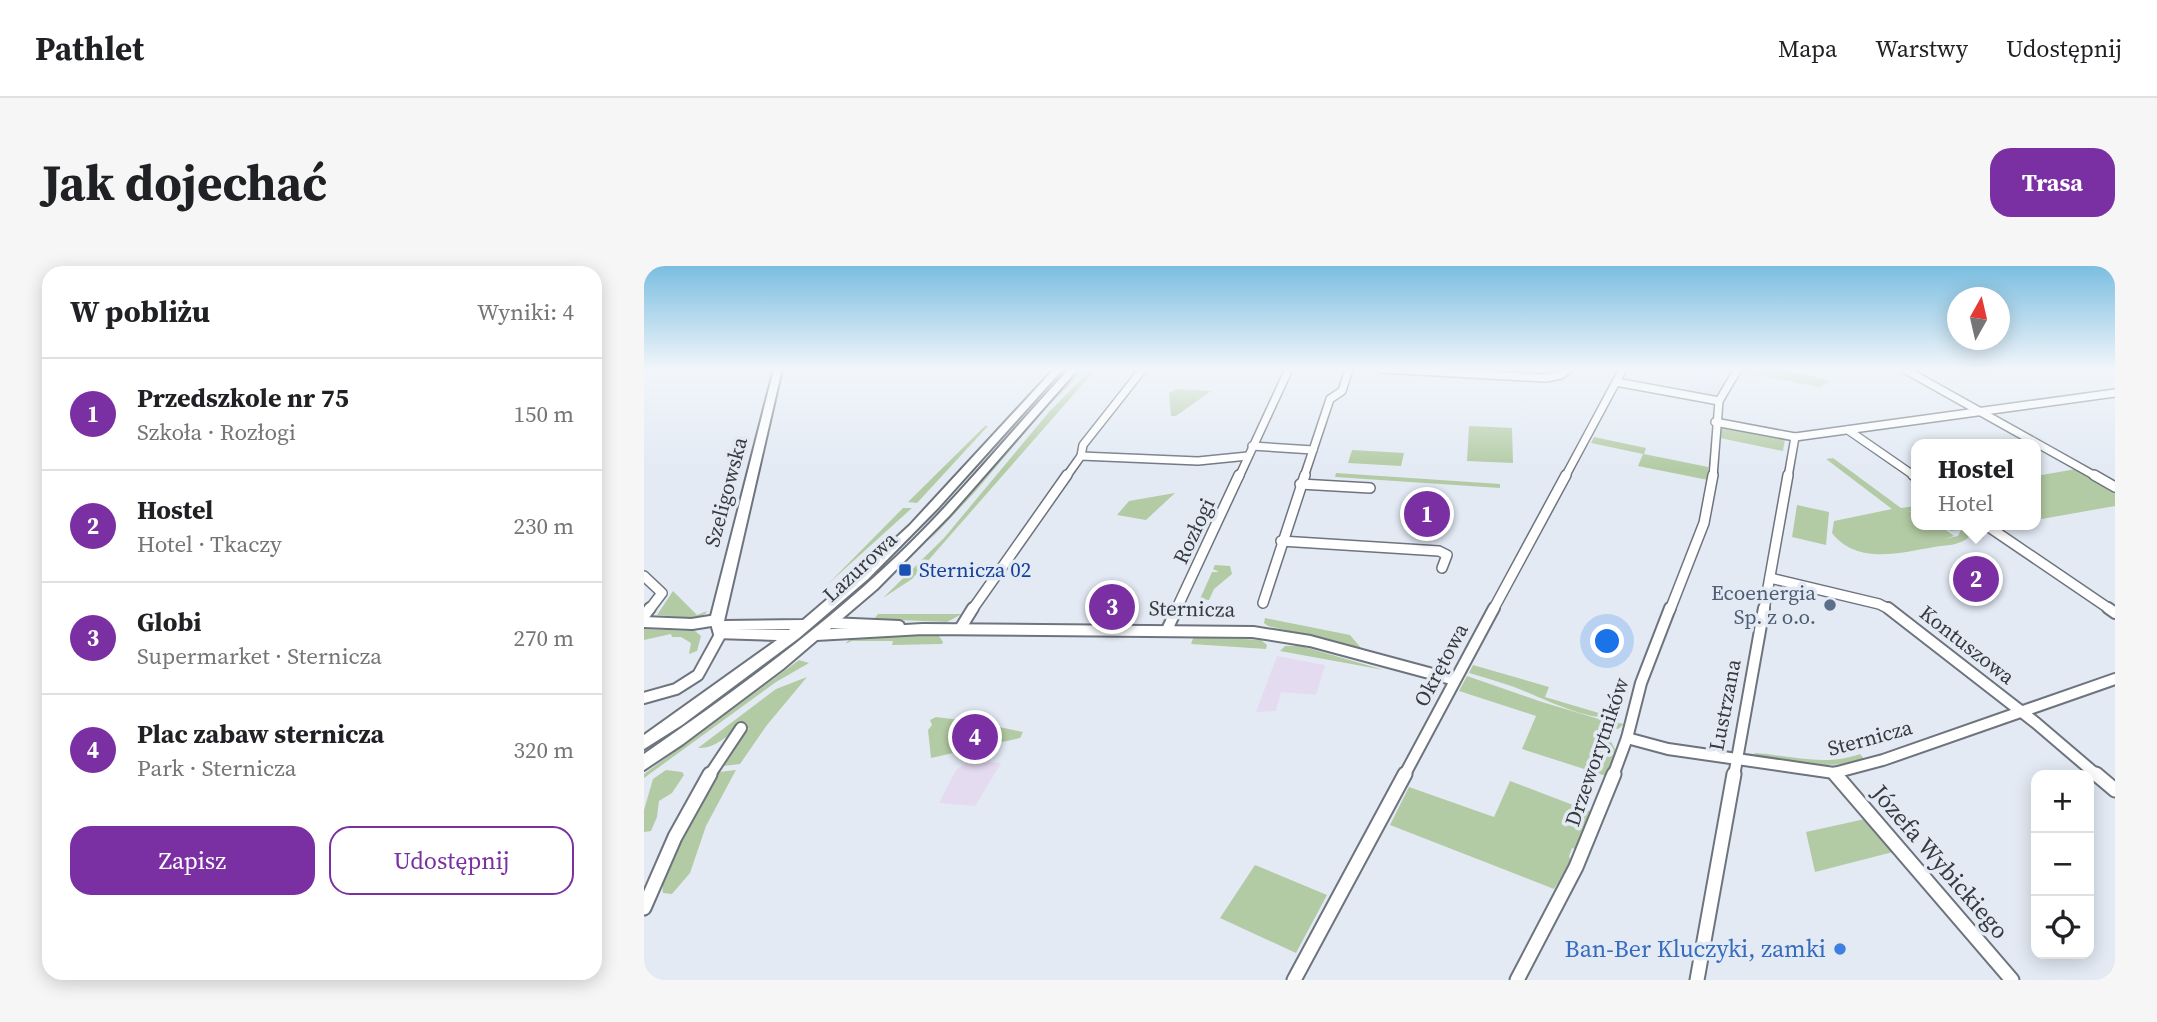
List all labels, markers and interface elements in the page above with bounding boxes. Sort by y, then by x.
text: Pathlet [35,26,144,71]
text: Mapa [1778,32,1837,65]
text: Warstwy [1875,32,1968,65]
text: Udostępnij [2006,32,2122,65]
button: Trasa [1990,148,2115,217]
text: Jak dojechać [42,149,327,216]
north arrow [1947,287,2010,350]
text: W pobliżu [70,291,210,332]
text: Wyniki: 4 [477,296,574,328]
text: Przedszkole nr 75 [137,380,349,416]
text: 1 [87,398,99,430]
text: 150 m [513,398,574,430]
text: Szkoła · Rozłogi [137,416,296,448]
street label: Szeligowska [697,434,754,550]
popup [1911,439,2041,530]
text: Hostel [1938,451,2014,487]
text: Hotel [1938,487,1994,519]
pin: 1 [1404,488,1450,540]
text: Hostel [137,492,213,528]
street label: Rozłogi [1166,493,1221,568]
text: 2 [87,510,99,542]
text: 230 m [513,510,574,542]
street label: Lazurowa [816,525,903,608]
text: Hotel · Tkaczy [137,528,282,560]
pin: 2 [1953,553,1999,605]
place label: Sternicza 02 [919,555,1031,584]
marker: Sternicza 02 [897,562,913,578]
place label: Ecoenergia Sp. z o.o. [1711,578,1816,631]
pin: 3 [1089,581,1135,633]
street label: Sternicza [1149,593,1236,624]
marker: Ecoenergia Sp. z o.o. [1822,597,1838,613]
street label: Kontuszowa [1914,598,2021,691]
text: Globi [137,604,201,640]
street label: Okrętowa [1407,618,1475,712]
text: 3 [87,622,99,654]
text: 270 m [513,622,574,654]
your location [1590,624,1624,658]
text: Supermarket · Sternicza [137,640,382,672]
street label: Lustrzana [1701,656,1748,753]
street label: Drzeworytników [1557,674,1636,830]
pin: 4 [952,711,998,763]
street label: Sternicza [1824,712,1916,763]
text: Plac zabaw sternicza [137,716,384,752]
text: 4 [87,734,99,766]
text: 320 m [513,734,574,766]
text: Park · Sternicza [137,752,297,784]
map controls [2031,770,2094,959]
button: + [2031,770,2094,833]
street label: Józefa Wybickiego [1863,777,2017,946]
button: Zapisz [70,826,315,895]
button: Udostępnij [329,826,574,895]
button: − [2031,833,2094,896]
button: locate [2031,896,2094,959]
place label: Ban-Ber Kluczyki, zamki [1565,932,1826,965]
marker: Ban-Ber Kluczyki, zamki [1832,941,1848,957]

